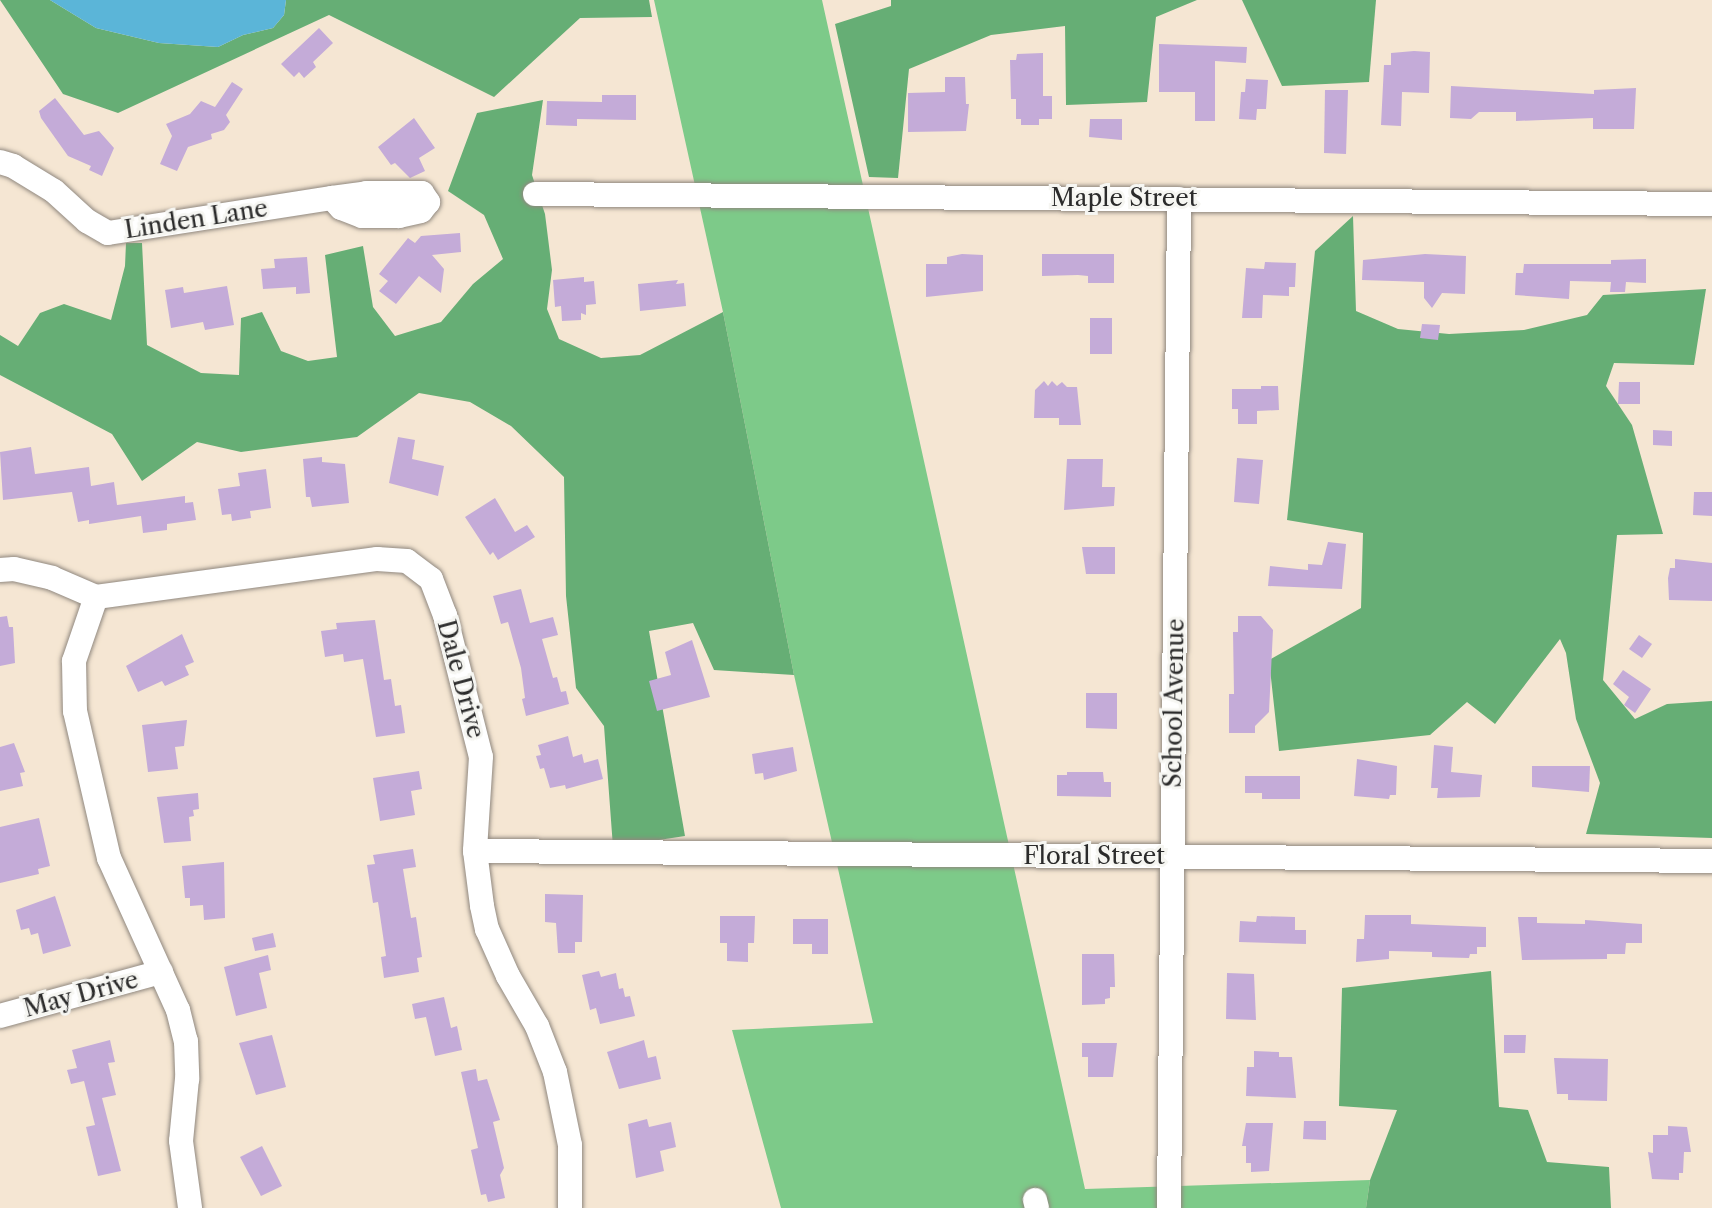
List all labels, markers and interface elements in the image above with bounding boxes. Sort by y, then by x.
street label: Maple Street [1051,184,1197,212]
street label: Linden Lane [122,193,270,245]
street label: Dale Drive [431,617,491,741]
street label: School Avenue [1158,618,1190,788]
street label: Floral Street [1023,842,1165,870]
street label: May Drive [20,965,142,1023]

